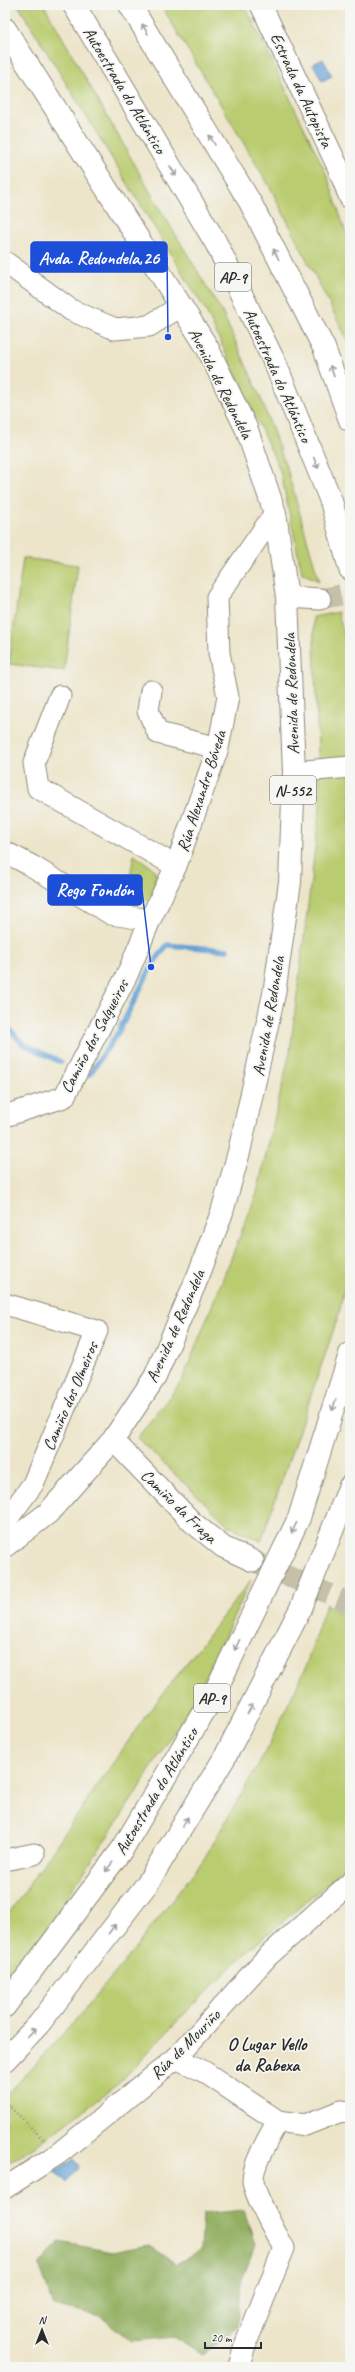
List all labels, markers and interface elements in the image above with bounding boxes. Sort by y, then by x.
street label: Autoestrada do Atlántico [78,23,172,159]
one-way arrow [141,24,149,35]
street label: Estrada da Autopista [266,30,338,152]
one-way arrow [208,134,216,146]
one-way arrow [170,165,178,177]
callout: Avda. Redondela,26 [31,242,167,272]
text: Avda. Redondela,26 [39,247,161,269]
one-way arrow [271,248,279,260]
road number: AP-9 [215,263,251,291]
street label: Autoestrada do Atlántico [239,305,317,447]
street label: Avenida de Redondela [184,324,258,443]
one-way arrow [327,365,335,377]
one-way arrow [312,457,320,469]
street label: Avenida de Redondela [279,632,304,755]
street label: Rúa Alexandre Bóveda [172,727,231,854]
road number: N-552 [270,776,316,804]
callout: Rego Fondón [48,875,142,905]
text: Rego Fondón [56,879,135,901]
street label: Avenida de Redondela [248,953,290,1078]
street label: Camiño dos Salgueiros [56,974,134,1097]
street label: Avenida de Redondela [141,1265,210,1386]
street label: Camiño dos Olmeiros [38,1337,104,1454]
one-way arrow [330,1398,337,1411]
street label: Camiño da Fraga [136,1465,222,1549]
one-way arrow [290,1522,297,1534]
one-way arrow [233,1639,240,1651]
road number: AP-9 [194,1684,230,1712]
one-way arrow [246,1703,254,1715]
street label: Autoestrada do Atlántico [110,1722,204,1859]
one-way arrow [181,1817,189,1828]
one-way arrow [105,1861,113,1872]
one-way arrow [108,1924,116,1935]
street label: Rúa de Mouriño [146,2004,226,2084]
one-way arrow [27,2027,37,2037]
district label: O Lugar Vello da Rabexa [227,2033,308,2076]
north arrow [22,2310,62,2350]
text: N [39,2313,48,2327]
scale bar [205,2324,261,2350]
text: 20 m [211,2330,233,2346]

